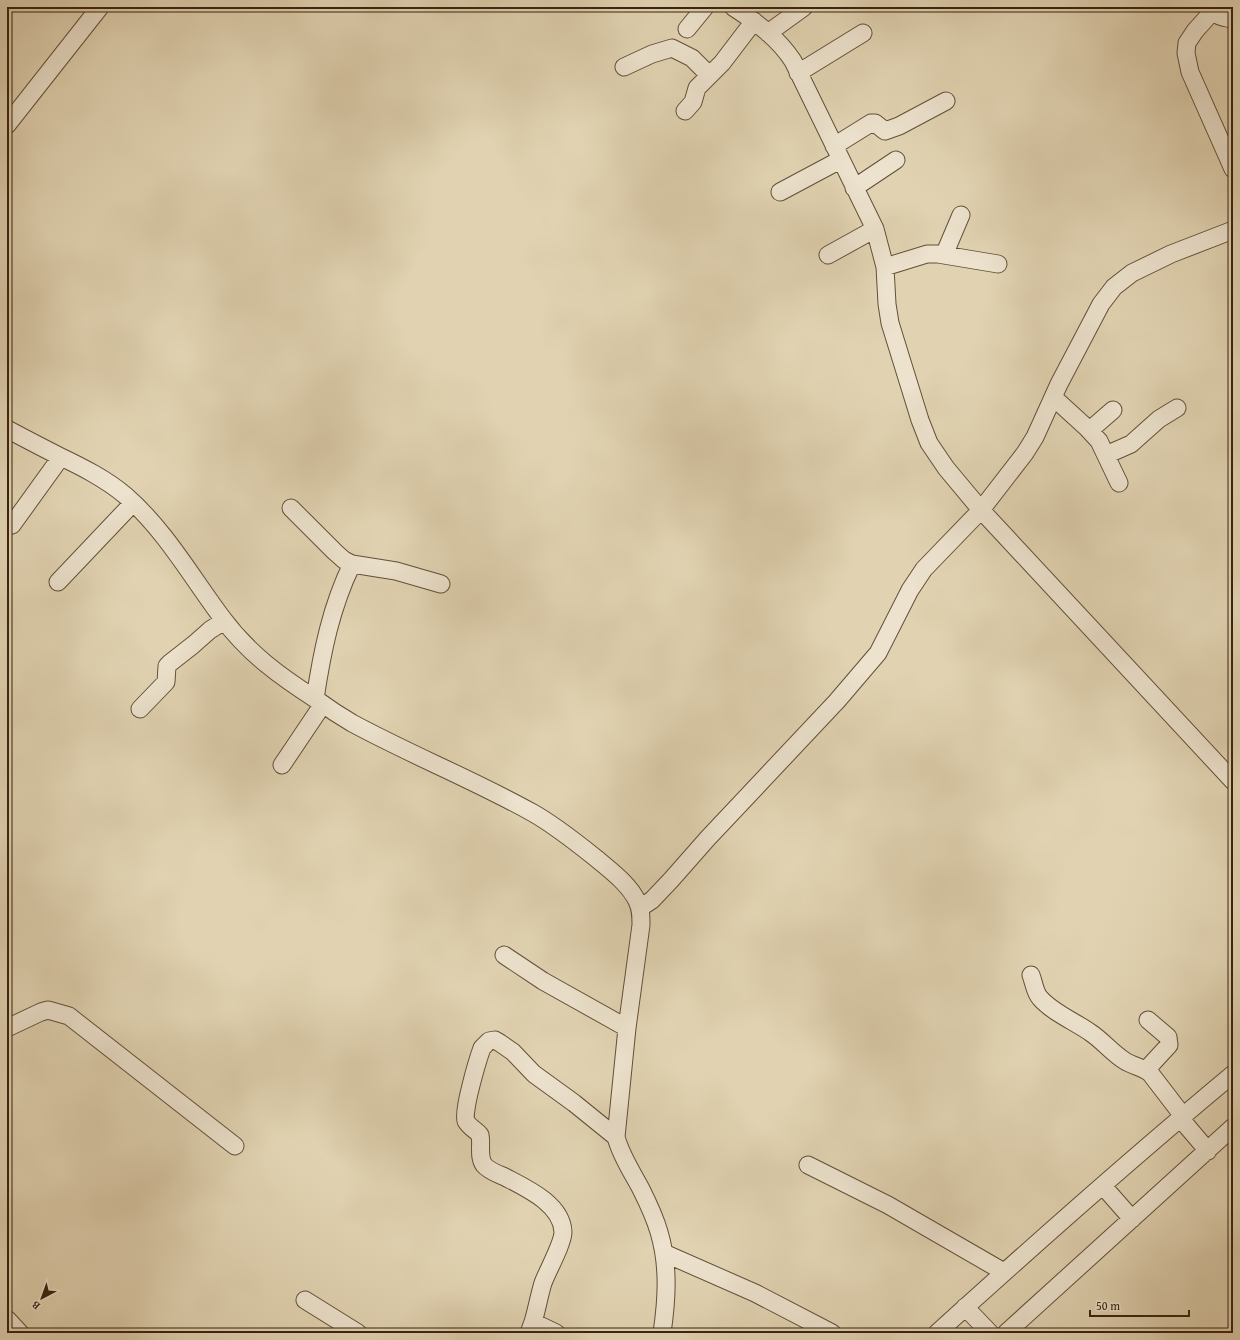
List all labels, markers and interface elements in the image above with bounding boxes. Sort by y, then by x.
north arrow [22,1278,62,1318]
scale bar [1090,1292,1189,1318]
text: B [27,1297,43,1314]
text: 50 m [1096,1297,1120,1314]

